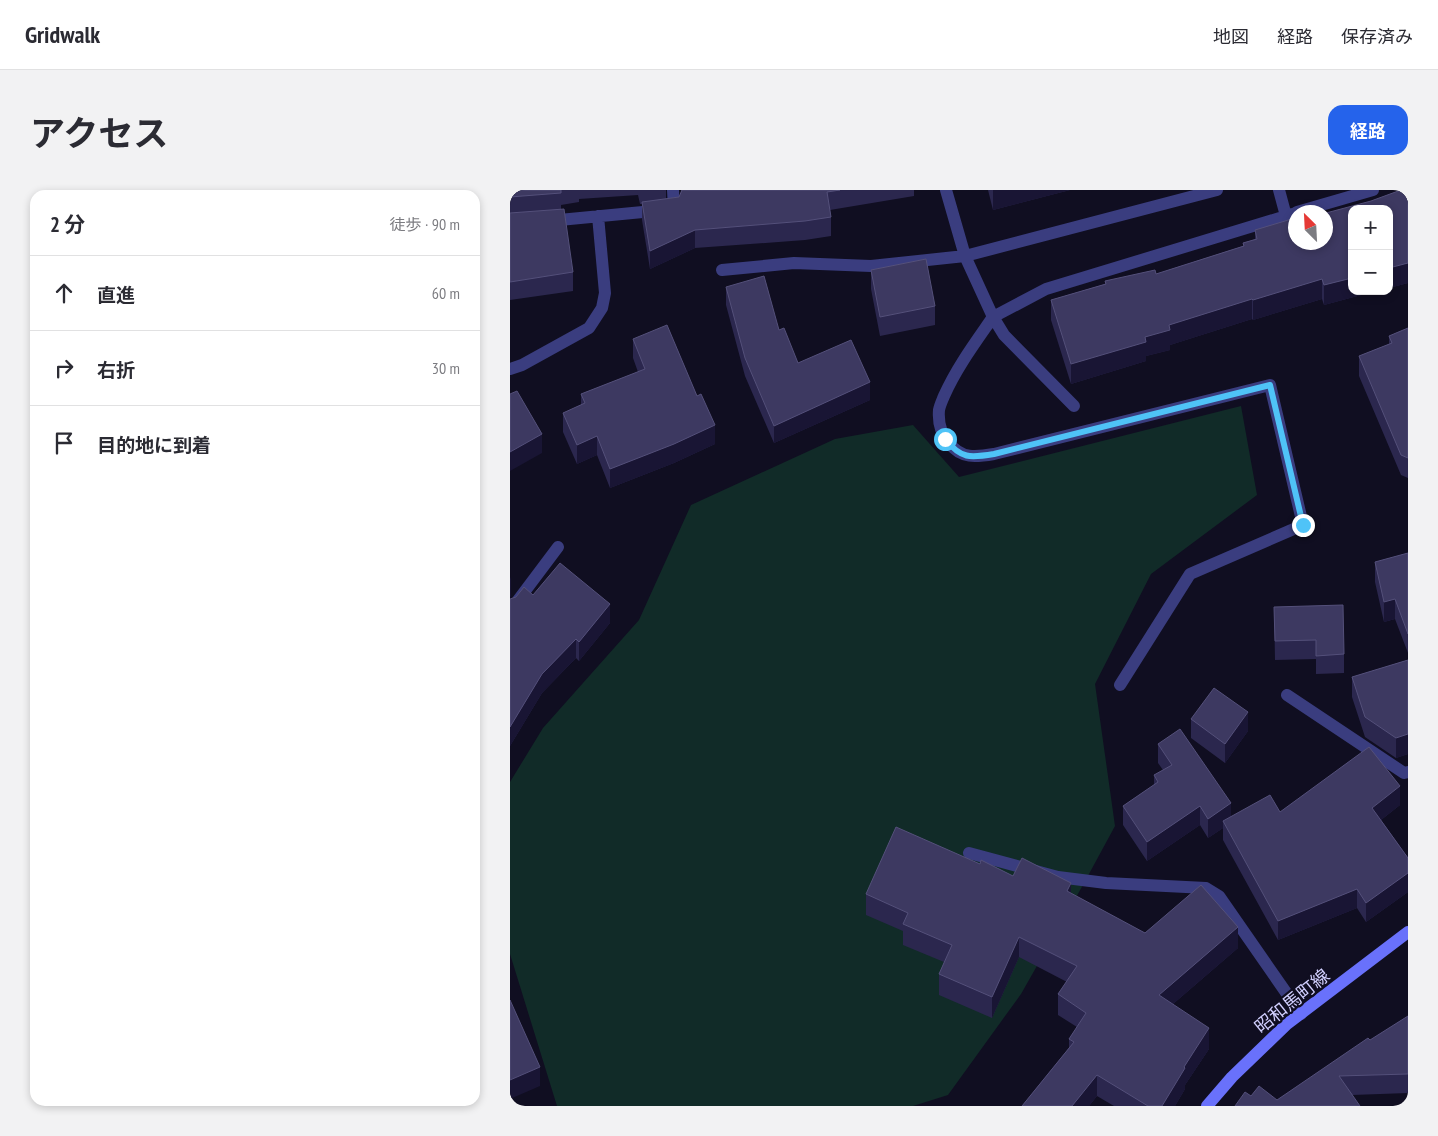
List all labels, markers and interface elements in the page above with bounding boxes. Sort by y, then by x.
text: Gridwalk [25,19,100,50]
text: 地図 [1213,25,1249,48]
text: 経路 [1277,25,1313,48]
text: 保存済み [1341,25,1413,48]
button: 経路 [1328,105,1408,155]
text: アクセス [30,110,168,156]
north arrow [1288,205,1333,250]
map controls [1348,205,1393,295]
button: + [1348,205,1393,250]
text: 2 分 [50,211,85,238]
text: 徒歩 · 90 m [390,214,460,234]
button: − [1348,250,1393,295]
icon: ahead [50,279,78,307]
text: 直進 [97,283,135,307]
text: 60 m [432,283,460,303]
icon: right [50,354,78,382]
text: 右折 [97,358,135,382]
text: 30 m [432,358,460,378]
route start [934,428,957,451]
icon: arrive [50,429,78,457]
text: 目的地に到着 [97,433,211,457]
route end [1292,514,1315,537]
street label: 昭和馬町線 [1250,964,1334,1038]

